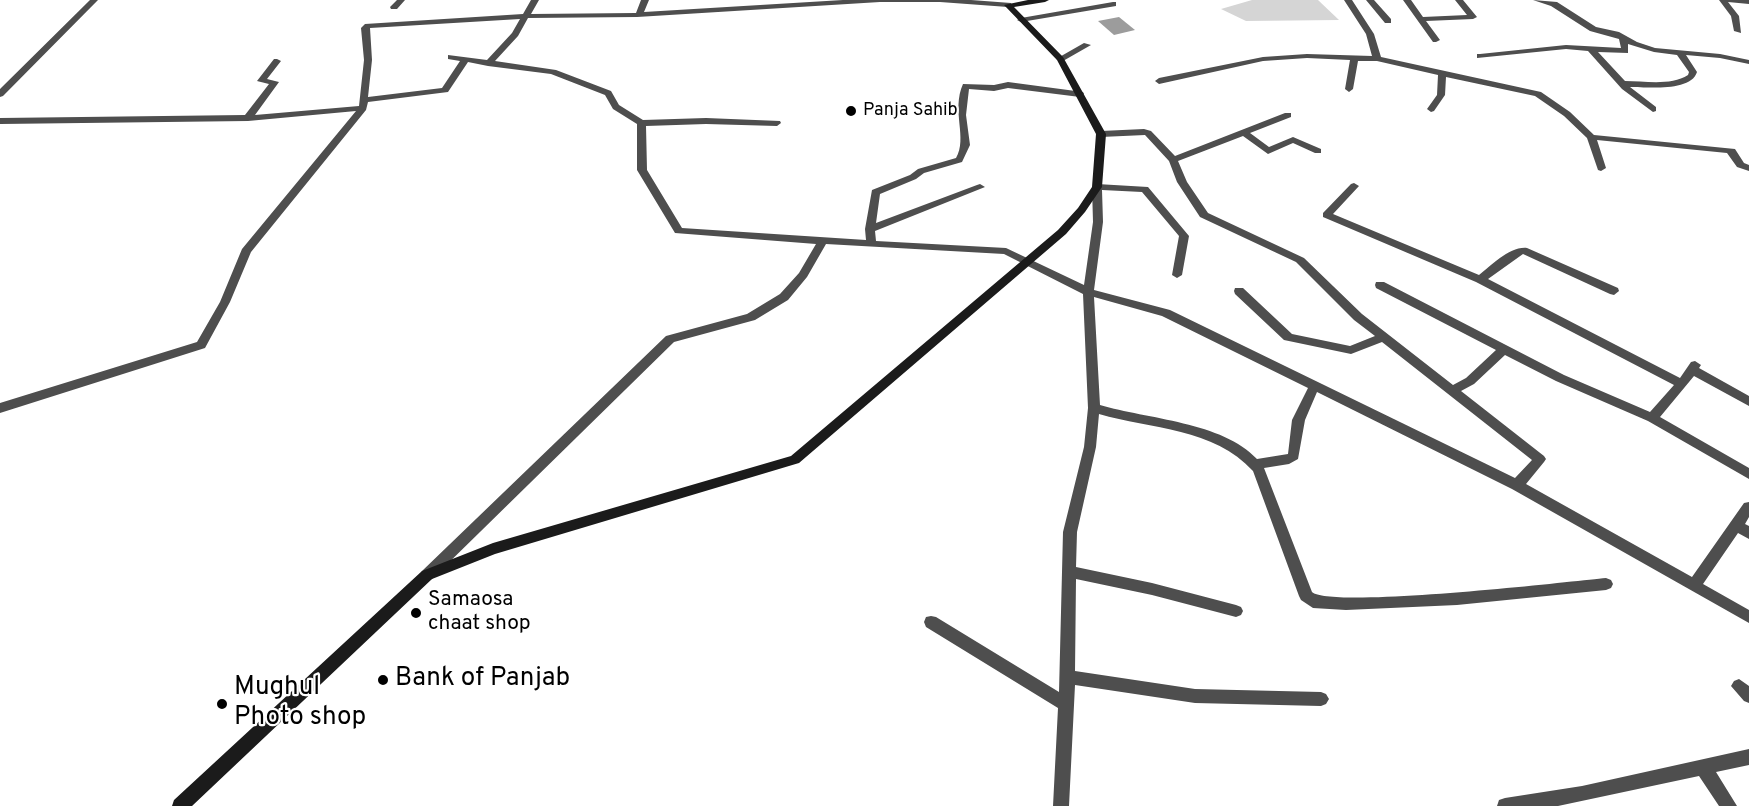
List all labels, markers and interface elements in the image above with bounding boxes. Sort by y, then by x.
place label: Panja Sahib [863,100,958,122]
marker: Panja Sahib [844,104,858,118]
place label: Samaosa chaat shop [428,588,531,638]
marker: Samaosa chaat shop [409,606,423,620]
place label: Bank of Panjab [395,664,570,696]
place label: Mughul Photo shop [234,673,366,734]
marker: Bank of Panjab [376,673,390,687]
marker: Mughul Photo shop [215,697,229,711]

